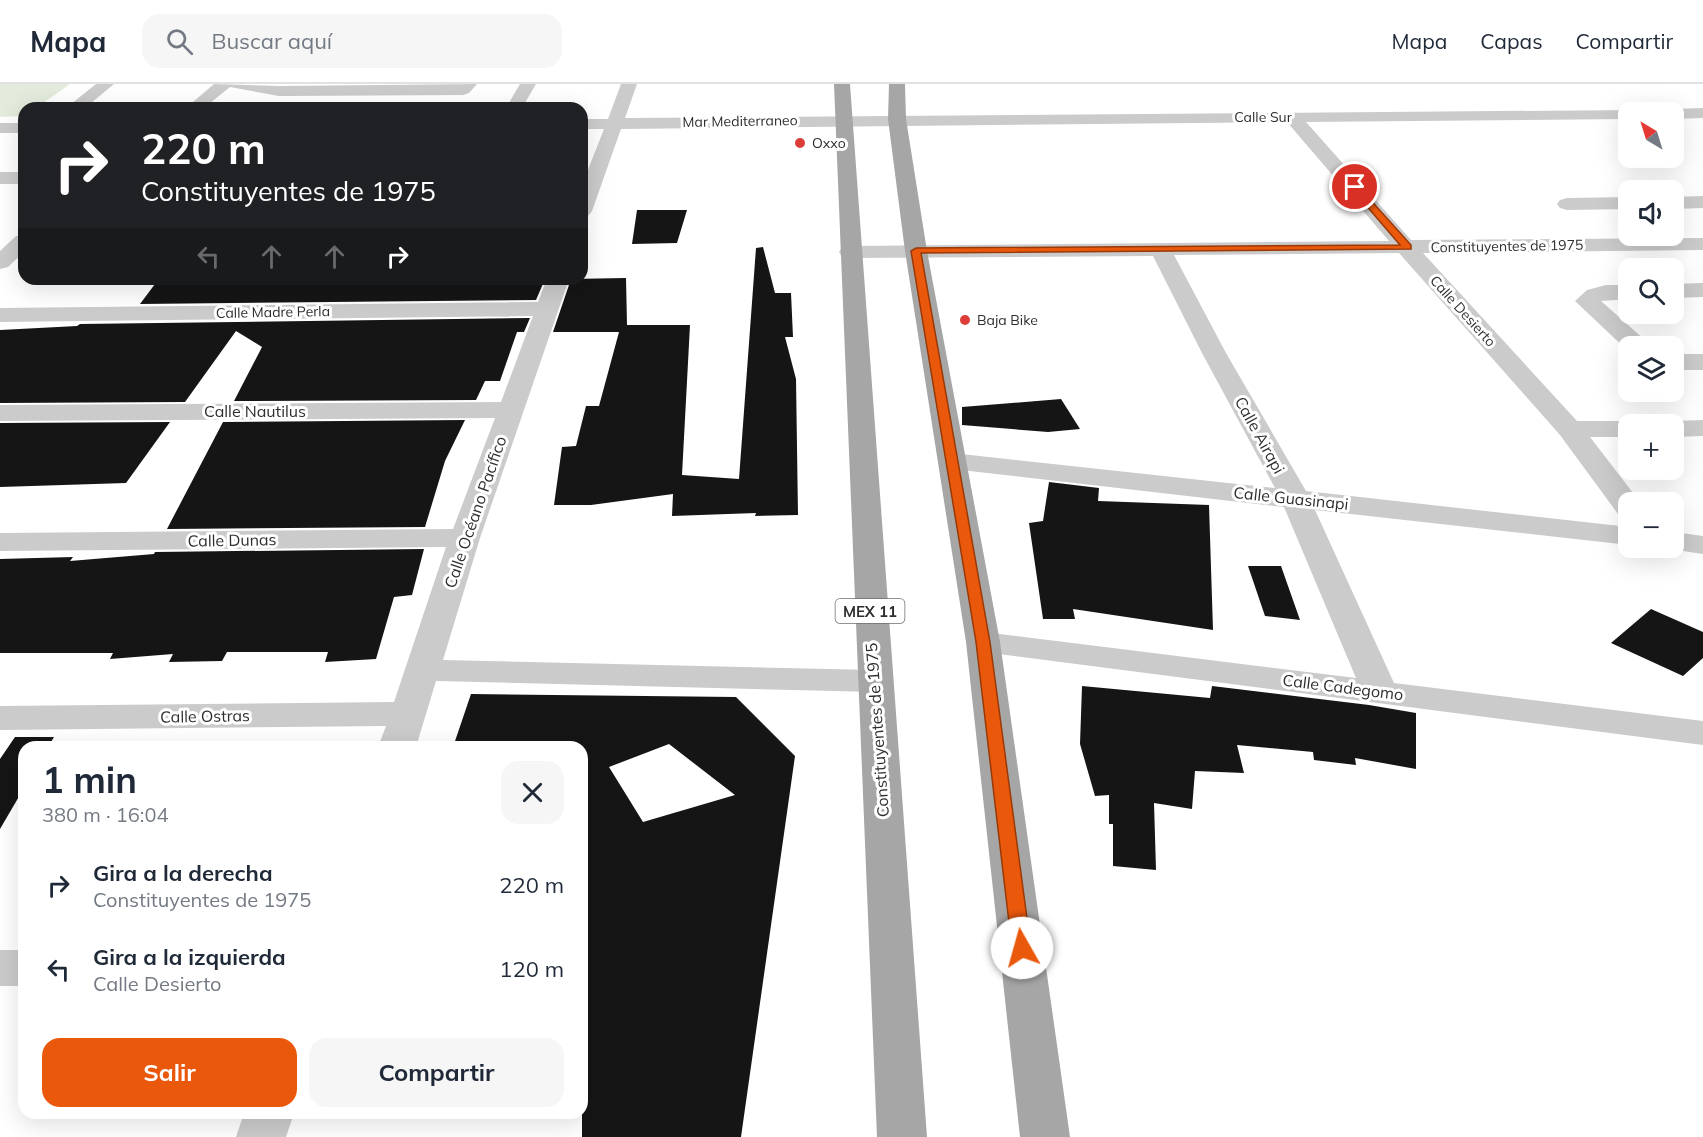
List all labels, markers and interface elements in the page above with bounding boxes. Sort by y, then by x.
search box [142,14,562,68]
text: Mapa [30,24,106,59]
icon: search [163,25,196,58]
text: Buscar aquí [211,27,332,55]
text: Mapa [1392,28,1447,54]
text: Capas [1480,28,1543,54]
text: Compartir [1576,28,1673,54]
north arrow [1618,102,1684,168]
map controls [1618,102,1684,558]
street label: Calle Sur [1234,108,1293,126]
street label: Mar Mediterraneo [682,111,798,131]
text: 220 m [141,122,266,175]
icon: right [42,126,120,204]
place label: Oxxo [812,134,846,152]
marker: Oxxo [793,136,807,150]
pin [1329,161,1380,212]
icon: arrive [1338,170,1371,203]
text: Constituyentes de 1975 [141,174,436,208]
button: sound [1618,180,1684,246]
street label: Constituyentes de 1975 [1430,236,1584,256]
icon: left [192,240,225,273]
icon: ahead [255,240,288,273]
icon: ahead [318,240,351,273]
icon: right [381,240,414,273]
button: search [1618,258,1684,324]
street label: Calle Desierto [1426,272,1500,350]
street label: Calle Madre Perla [216,302,330,322]
place label: Baja Bike [977,311,1038,329]
marker: Baja Bike [958,313,972,327]
button: layers [1618,336,1684,402]
street label: Calle Airapi [1231,393,1289,477]
street label: Calle Nautilus [204,401,306,421]
button: + [1618,414,1684,480]
street label: Calle Océano Pacífico [440,433,510,591]
street label: Calle Guasinapi [1233,482,1349,514]
button: − [1618,492,1684,558]
street label: Calle Dunas [187,529,277,551]
road number: MEX 11 [836,599,904,623]
street label: Constituyentes de 1975 [861,642,893,818]
street label: Calle Cadegomo [1282,670,1404,704]
street label: Calle Ostras [160,705,250,727]
text: 1 min [42,757,137,802]
button: close [501,761,564,824]
text: 380 m · 16:04 [42,802,168,827]
text: Gira a la derecha [93,859,273,887]
icon: right [42,869,75,902]
text: 220 m [499,871,564,899]
text: Constituyentes de 1975 [93,887,311,912]
position arrow [990,916,1054,980]
text: Gira a la izquierda [93,943,286,971]
icon: left [42,953,75,986]
text: 120 m [499,955,564,983]
text: Calle Desierto [93,971,221,996]
button: Salir [42,1038,297,1107]
button: Compartir [309,1038,564,1107]

